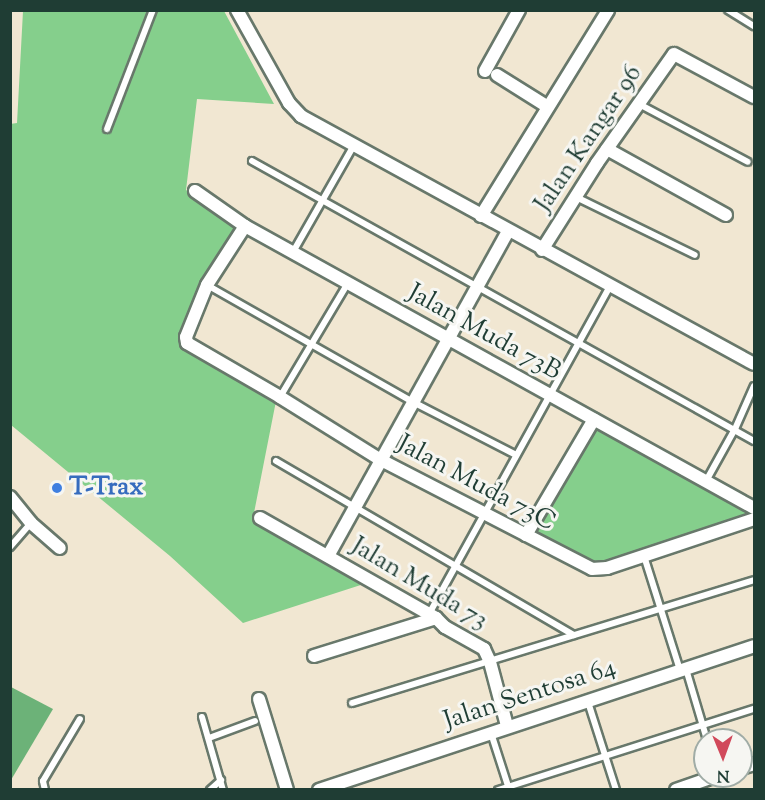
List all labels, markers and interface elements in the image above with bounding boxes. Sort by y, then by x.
street label: Jalan Kangar 96 [528,60,650,218]
street label: Jalan Muda 73B [402,278,566,388]
street label: Jalan Muda 73C [392,429,560,539]
place label: T-Trax [69,472,144,504]
marker: T-Trax [50,481,64,495]
street label: Jalan Muda 73 [345,531,493,637]
street label: Jalan Sentosa 64 [440,653,620,737]
north arrow [693,728,753,788]
text: N [717,763,730,786]

